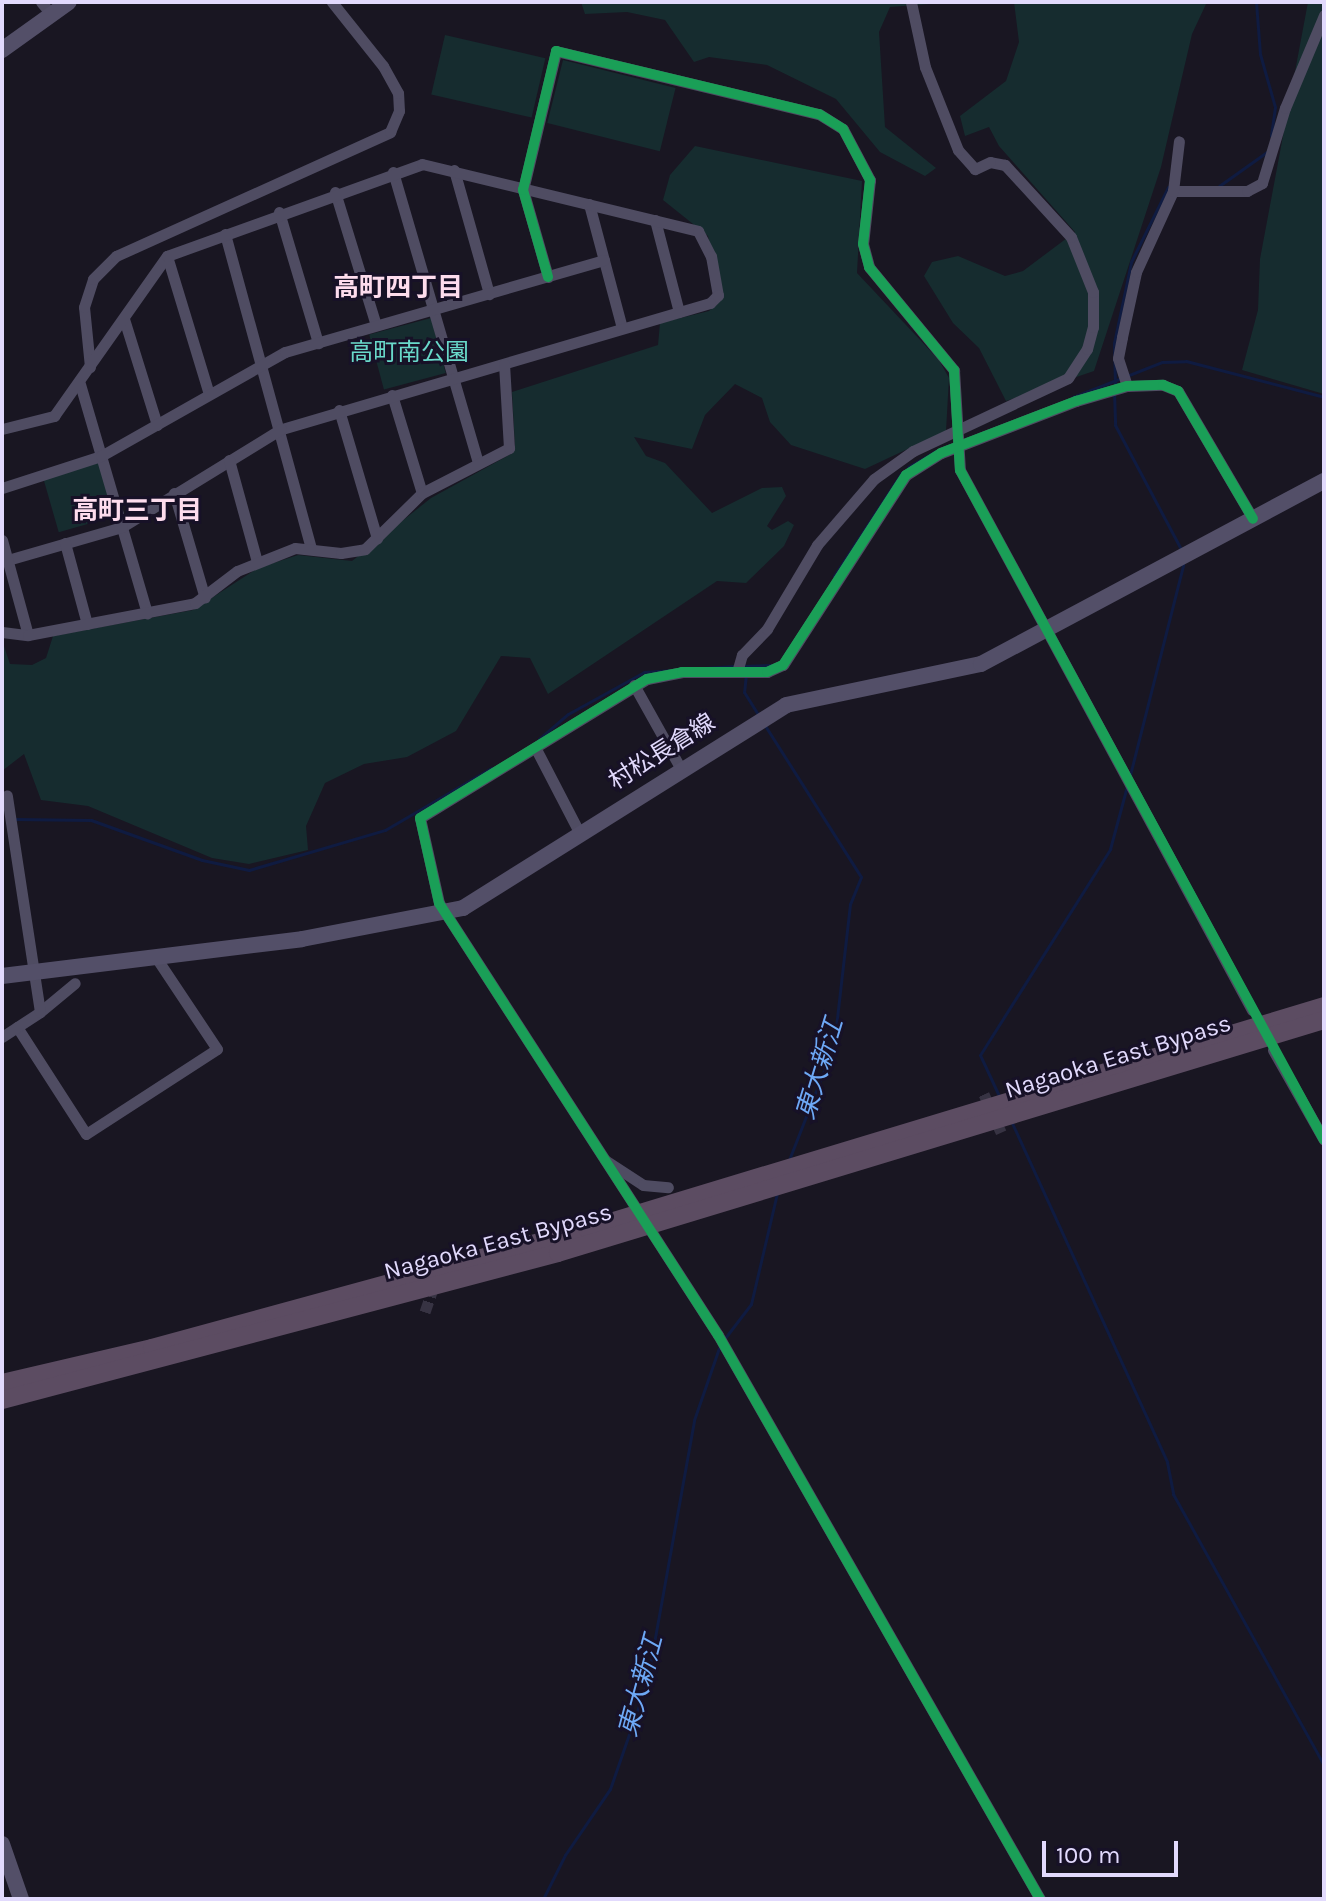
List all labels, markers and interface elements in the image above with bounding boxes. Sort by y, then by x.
district label: 高町四丁目 [333,272,463,304]
park label: 高町南公園 [349,339,469,367]
district label: 高町三丁目 [72,495,202,527]
street label: 村松長倉線 [603,708,721,796]
street label: Nagaoka East Bypass [1002,1009,1234,1105]
water label: 東大新江 [790,1015,850,1123]
street label: Nagaoka East Bypass [381,1198,615,1286]
water label: 東大新江 [612,1632,670,1740]
scale bar [1046,1825,1182,1875]
text: 100 m [1056,1841,1121,1869]

